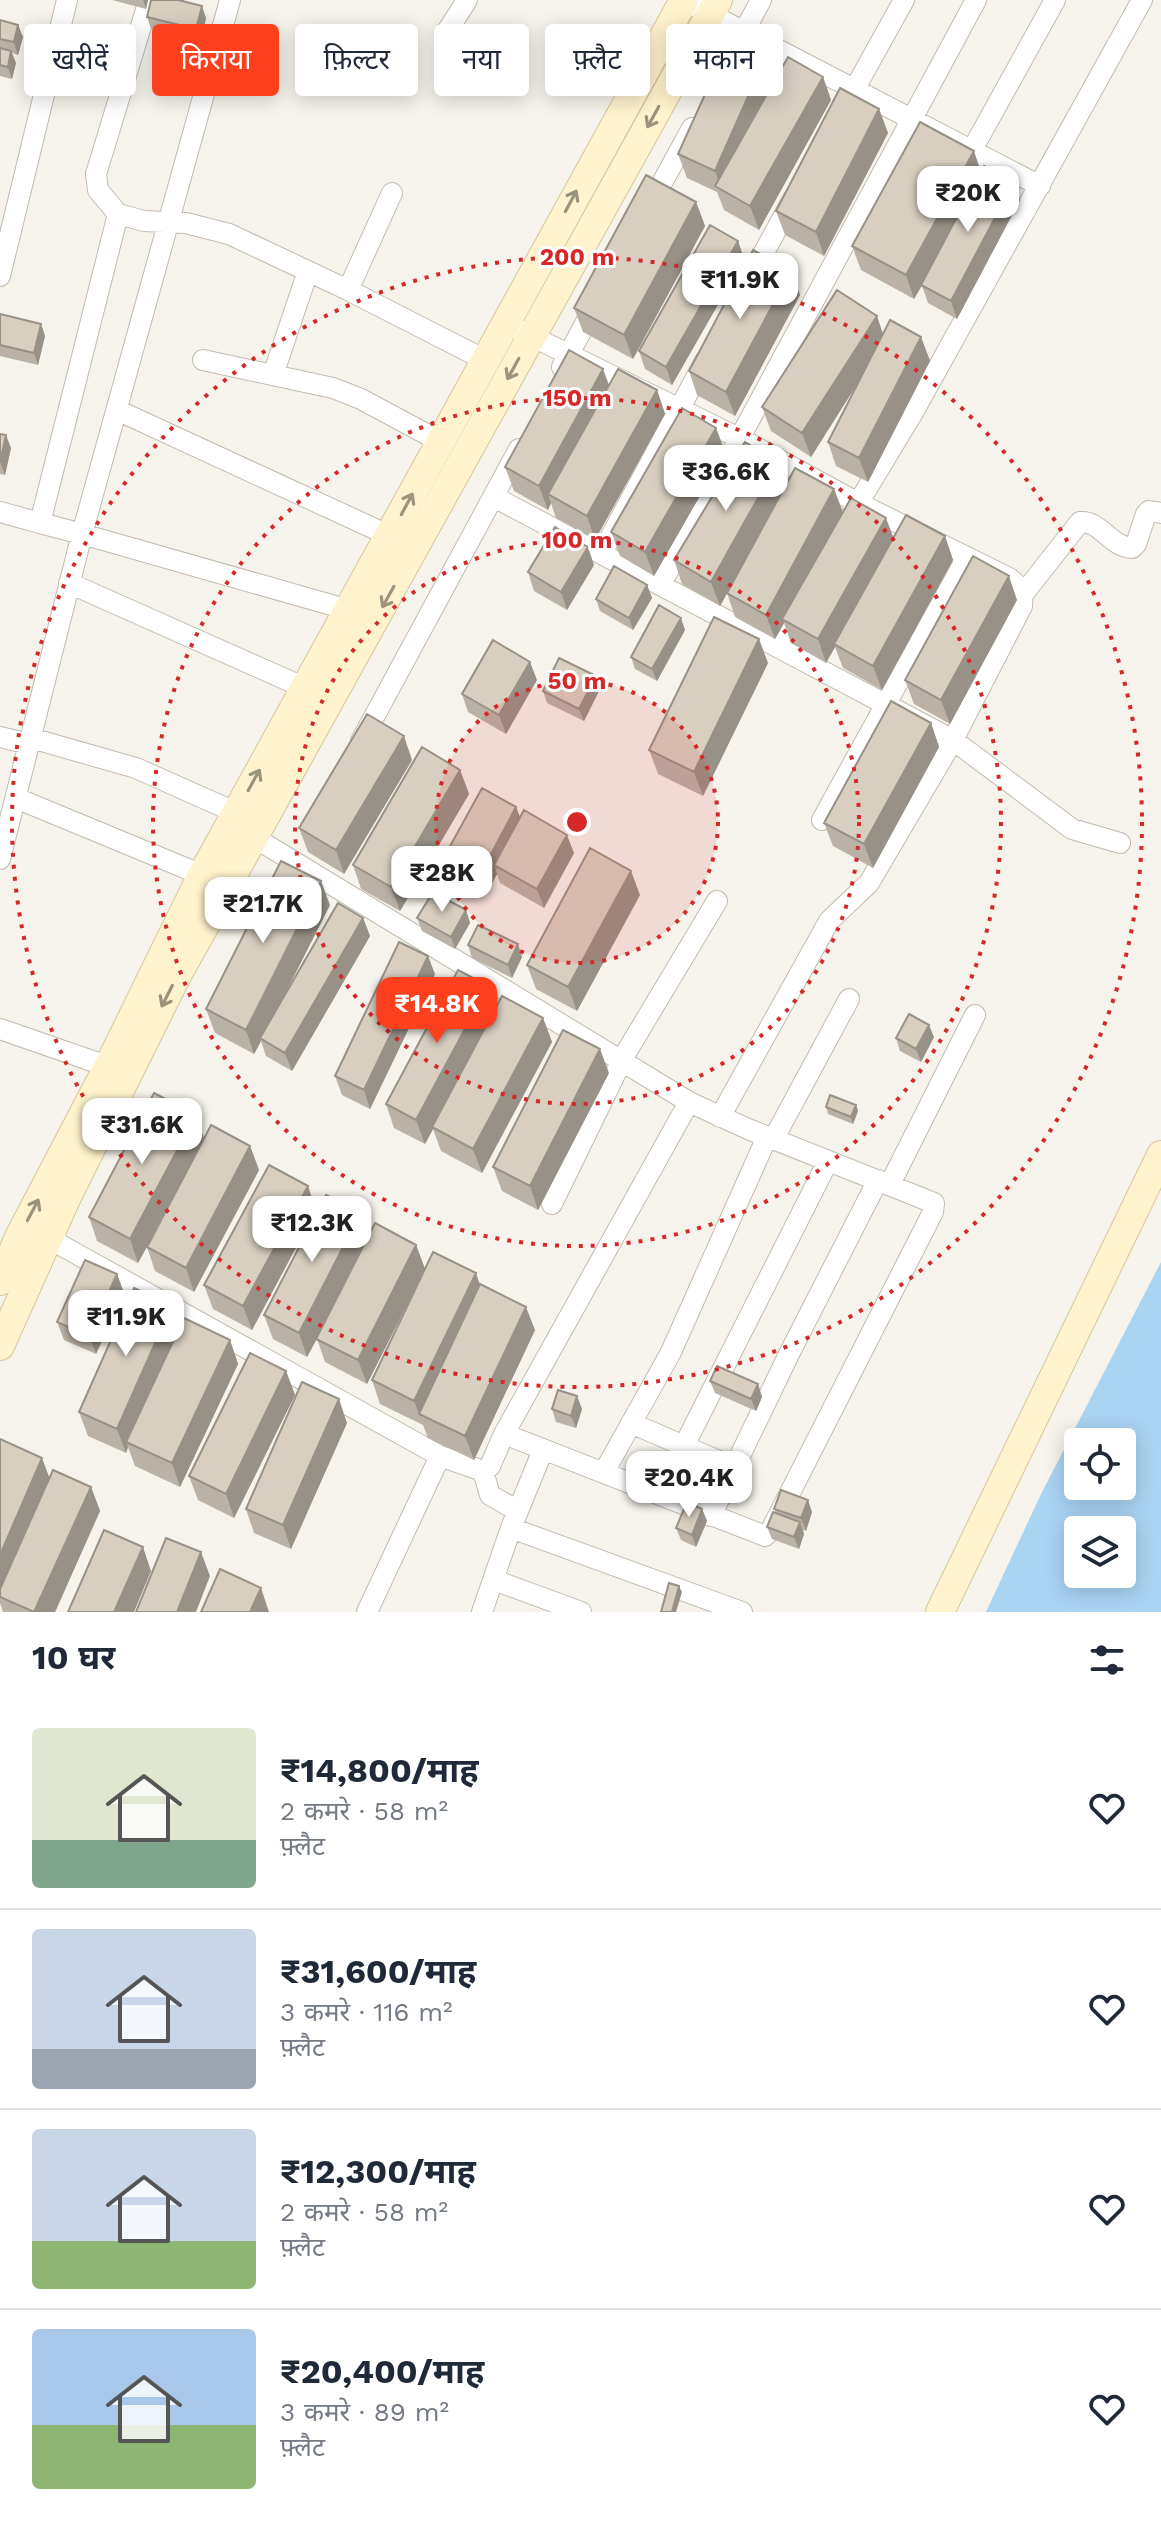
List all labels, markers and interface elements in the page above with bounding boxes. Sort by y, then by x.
chip: खरीदें [24,24,136,96]
chip: किराया [152,24,279,96]
chip: फ़िल्टर [295,24,418,96]
chip: नया [434,24,529,96]
chip: फ़्लैट [545,24,650,96]
chip: मकान [666,24,783,96]
one-way arrow [645,105,661,128]
pin: ₹20K [921,166,1015,234]
text: ₹20K [935,177,1001,207]
one-way arrow [564,190,580,214]
text: 200 m [540,243,614,271]
pin: ₹11.9K [675,253,805,321]
text: ₹11.9K [700,264,780,294]
one-way arrow [504,357,520,380]
text: 150 m [542,384,612,412]
pin: ₹36.6K [661,445,791,513]
text: ₹36.6K [682,456,770,486]
one-way arrow [400,492,416,516]
text: 100 m [542,526,612,554]
one-way arrow [380,585,396,608]
text: 50 m [548,667,606,695]
one-way arrow [247,769,263,793]
centre of rings [563,808,591,836]
pin: ₹28K [395,846,489,914]
text: ₹28K [409,857,475,887]
pin: ₹21.7K [198,877,328,945]
text: ₹21.7K [223,888,303,918]
pin: ₹14.8K [372,977,502,1045]
one-way arrow [159,983,174,1007]
text: ₹14.8K [394,988,480,1018]
pin: ₹31.6K [77,1098,207,1166]
text: ₹31.6K [100,1109,184,1139]
pin: ₹12.3K [247,1196,377,1264]
one-way arrow [25,1199,41,1223]
text: ₹12.3K [270,1207,354,1237]
pin: ₹11.9K [61,1290,191,1358]
text: ₹11.9K [86,1301,166,1331]
map controls [1064,1428,1136,1588]
button: locate [1064,1428,1136,1500]
pin: ₹20.4K [624,1451,754,1519]
text: ₹20.4K [644,1462,734,1492]
button: layers [1064,1516,1136,1588]
text: 10 घर [32,1637,115,1677]
icon: filters [1085,1638,1129,1682]
text: ₹14,800/माह [280,1750,478,1790]
icon: home [96,1760,192,1856]
icon: heart [1085,1786,1129,1830]
text: 2 कमरे · 58 m² [280,1796,448,1826]
text: फ़्लैट [280,1831,325,1861]
text: ₹31,600/माह [280,1951,476,1991]
icon: home [96,1961,192,2057]
icon: heart [1085,1987,1129,2031]
text: 3 कमरे · 116 m² [280,1997,452,2027]
text: फ़्लैट [280,2032,325,2062]
text: ₹12,300/माह [280,2151,476,2191]
icon: home [96,2161,192,2257]
icon: heart [1085,2187,1129,2231]
text: 2 कमरे · 58 m² [280,2197,448,2227]
text: फ़्लैट [280,2232,325,2262]
text: ₹20,400/माह [280,2351,484,2391]
icon: home [96,2361,192,2457]
icon: heart [1085,2387,1129,2431]
text: 3 कमरे · 89 m² [280,2397,449,2427]
text: फ़्लैट [280,2432,325,2462]

